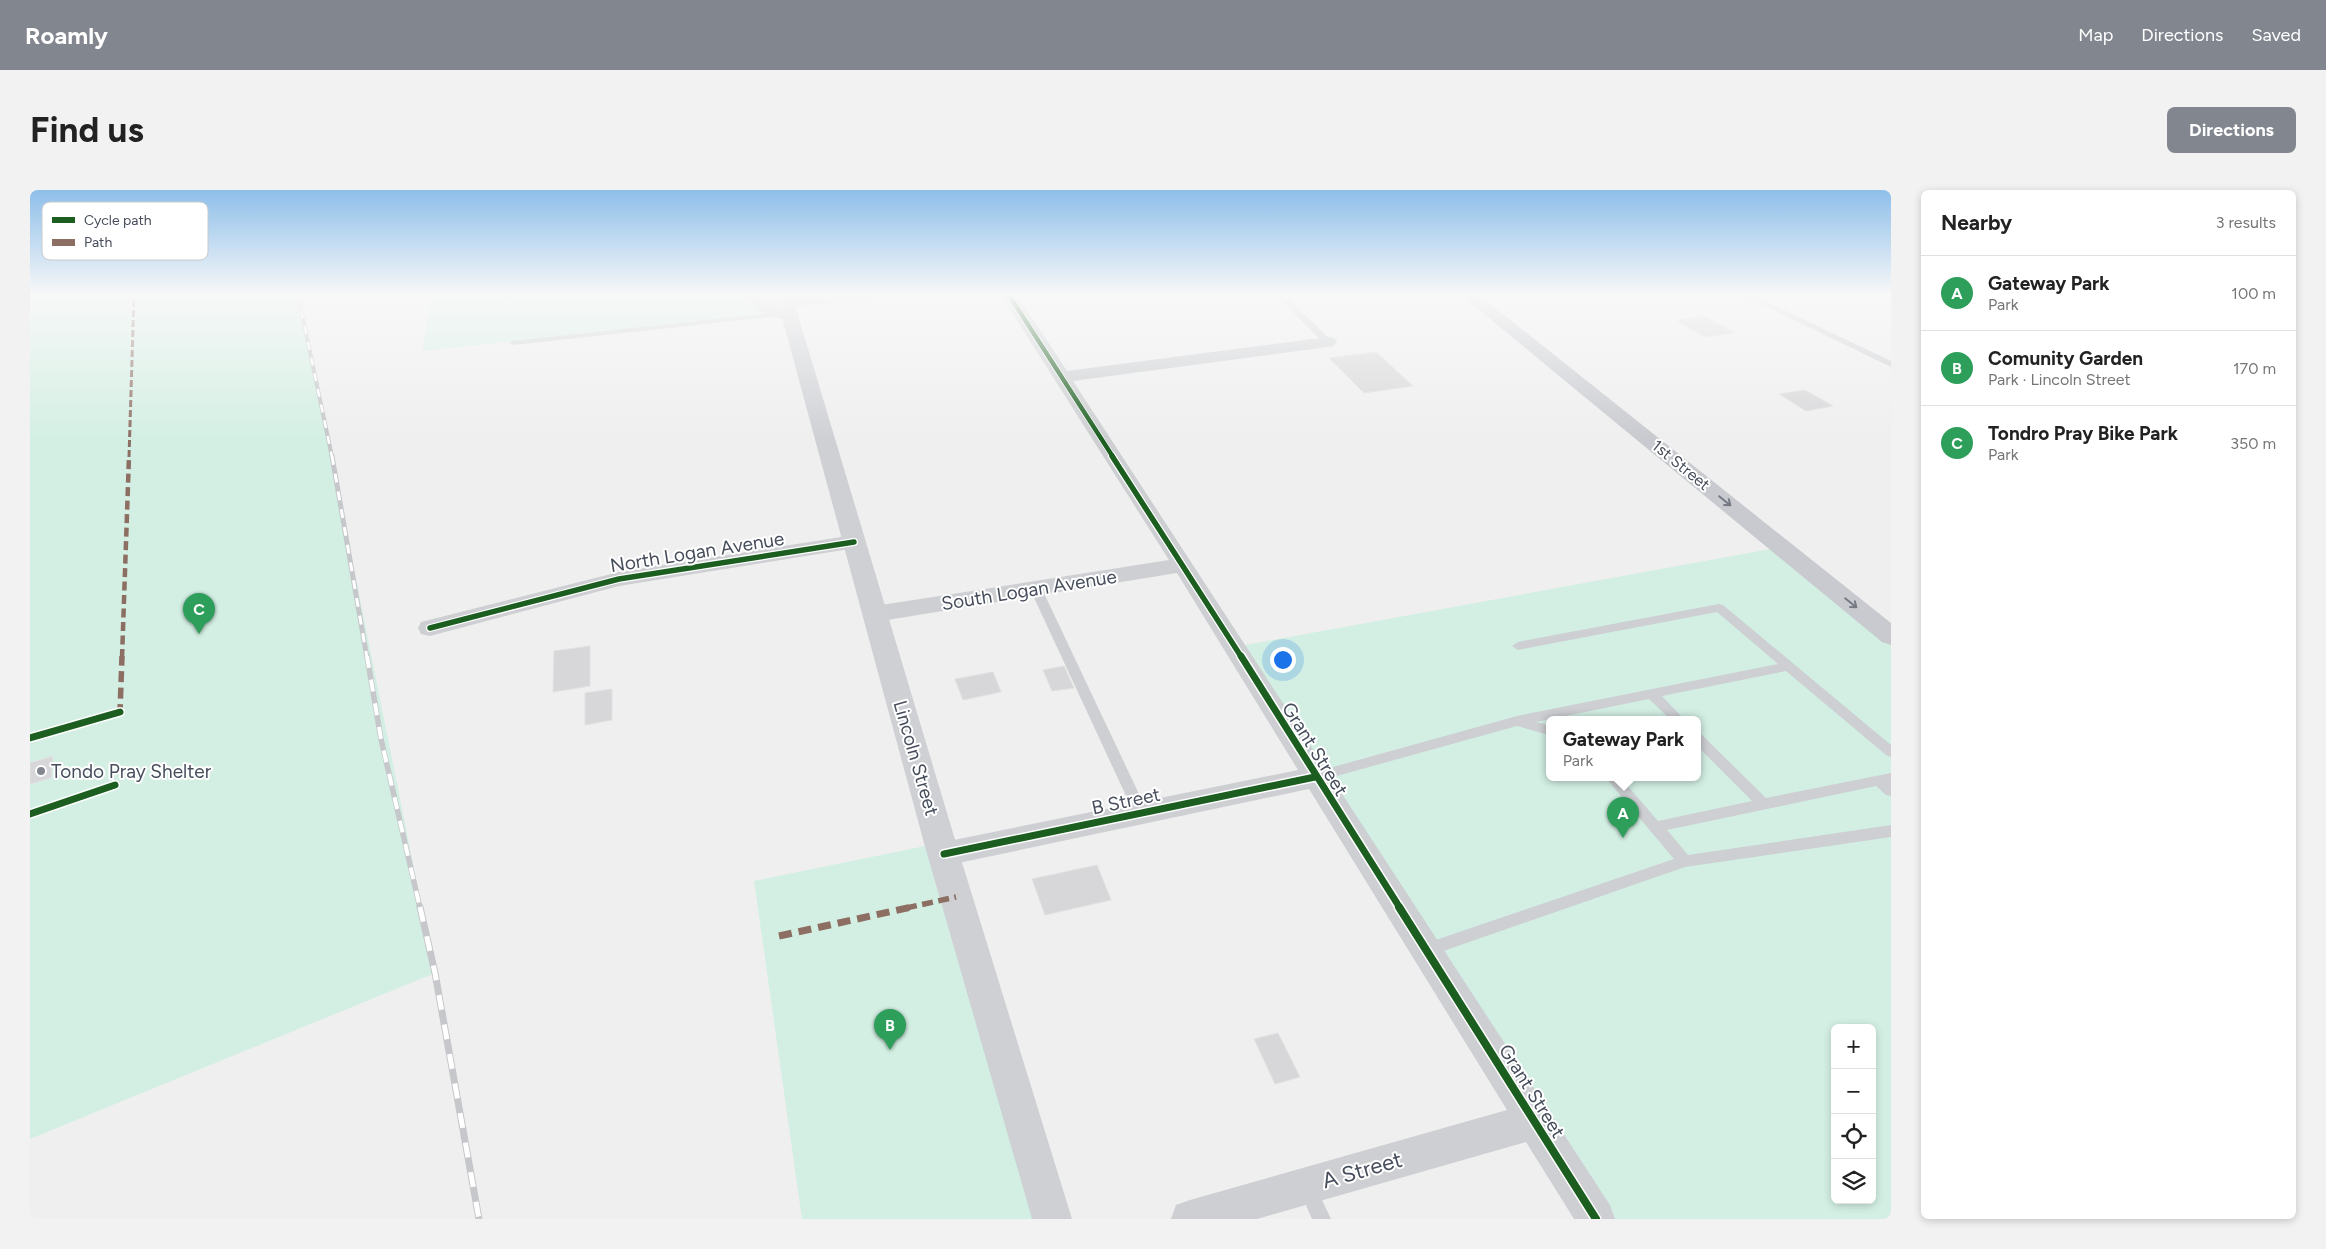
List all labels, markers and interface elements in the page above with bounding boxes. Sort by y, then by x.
text: Roamly [25,21,108,50]
text: Map [2078,24,2113,46]
text: Directions [2141,24,2223,46]
text: Saved [2251,24,2301,46]
button: Directions [2167,107,2296,153]
text: Find us [30,109,144,151]
legend [42,202,208,260]
text: Nearby [1941,210,2012,235]
text: Cycle path [84,212,152,229]
text: 3 results [2216,213,2276,232]
text: Path [84,234,112,251]
text: Gateway Park [1988,272,2110,295]
text: A [1951,284,1963,303]
text: 100 m [2231,284,2276,303]
text: Park [1988,295,2018,314]
text: Comunity Garden [1988,347,2143,370]
text: B [1952,359,1962,378]
text: 170 m [2233,359,2276,378]
text: Park · Lincoln Street [1988,370,2131,389]
text: Tondro Pray Bike Park [1988,422,2178,445]
text: C [1951,434,1963,453]
text: 350 m [2230,434,2276,453]
street label: 1st Street [1648,436,1714,494]
text: Park [1988,445,2018,464]
one-way arrow [1718,495,1731,506]
street label: North Logan Avenue [608,527,786,577]
street label: South Logan Avenue [940,565,1118,615]
pin: C [183,593,215,634]
one-way arrow [1845,598,1858,609]
your location [1270,647,1296,673]
street label: Lincoln Street [889,698,943,818]
street label: Grant Street [1277,698,1353,800]
popup [1546,716,1701,781]
text: Gateway Park [1563,728,1684,751]
text: Park [1563,751,1593,770]
place label: Tondo Pray Shelter [51,760,212,783]
marker: Tondo Pray Shelter [35,765,47,777]
street label: B Street [1090,783,1162,819]
pin: A [1607,797,1639,838]
pin: B [874,1009,906,1050]
map controls [1831,1024,1876,1204]
button: + [1831,1024,1876,1069]
street label: Grant Street [1494,1040,1570,1142]
button: − [1831,1069,1876,1114]
button: locate [1831,1114,1876,1159]
street label: A Street [1319,1146,1405,1194]
button: layers [1831,1159,1876,1204]

